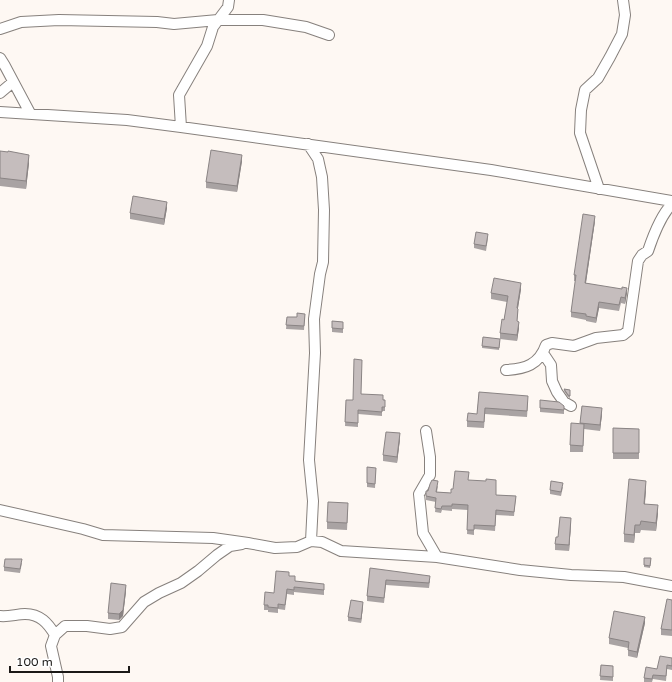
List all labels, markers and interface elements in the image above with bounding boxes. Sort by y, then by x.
scale bar [10,648,129,674]
text: 100 m [16,655,53,669]

